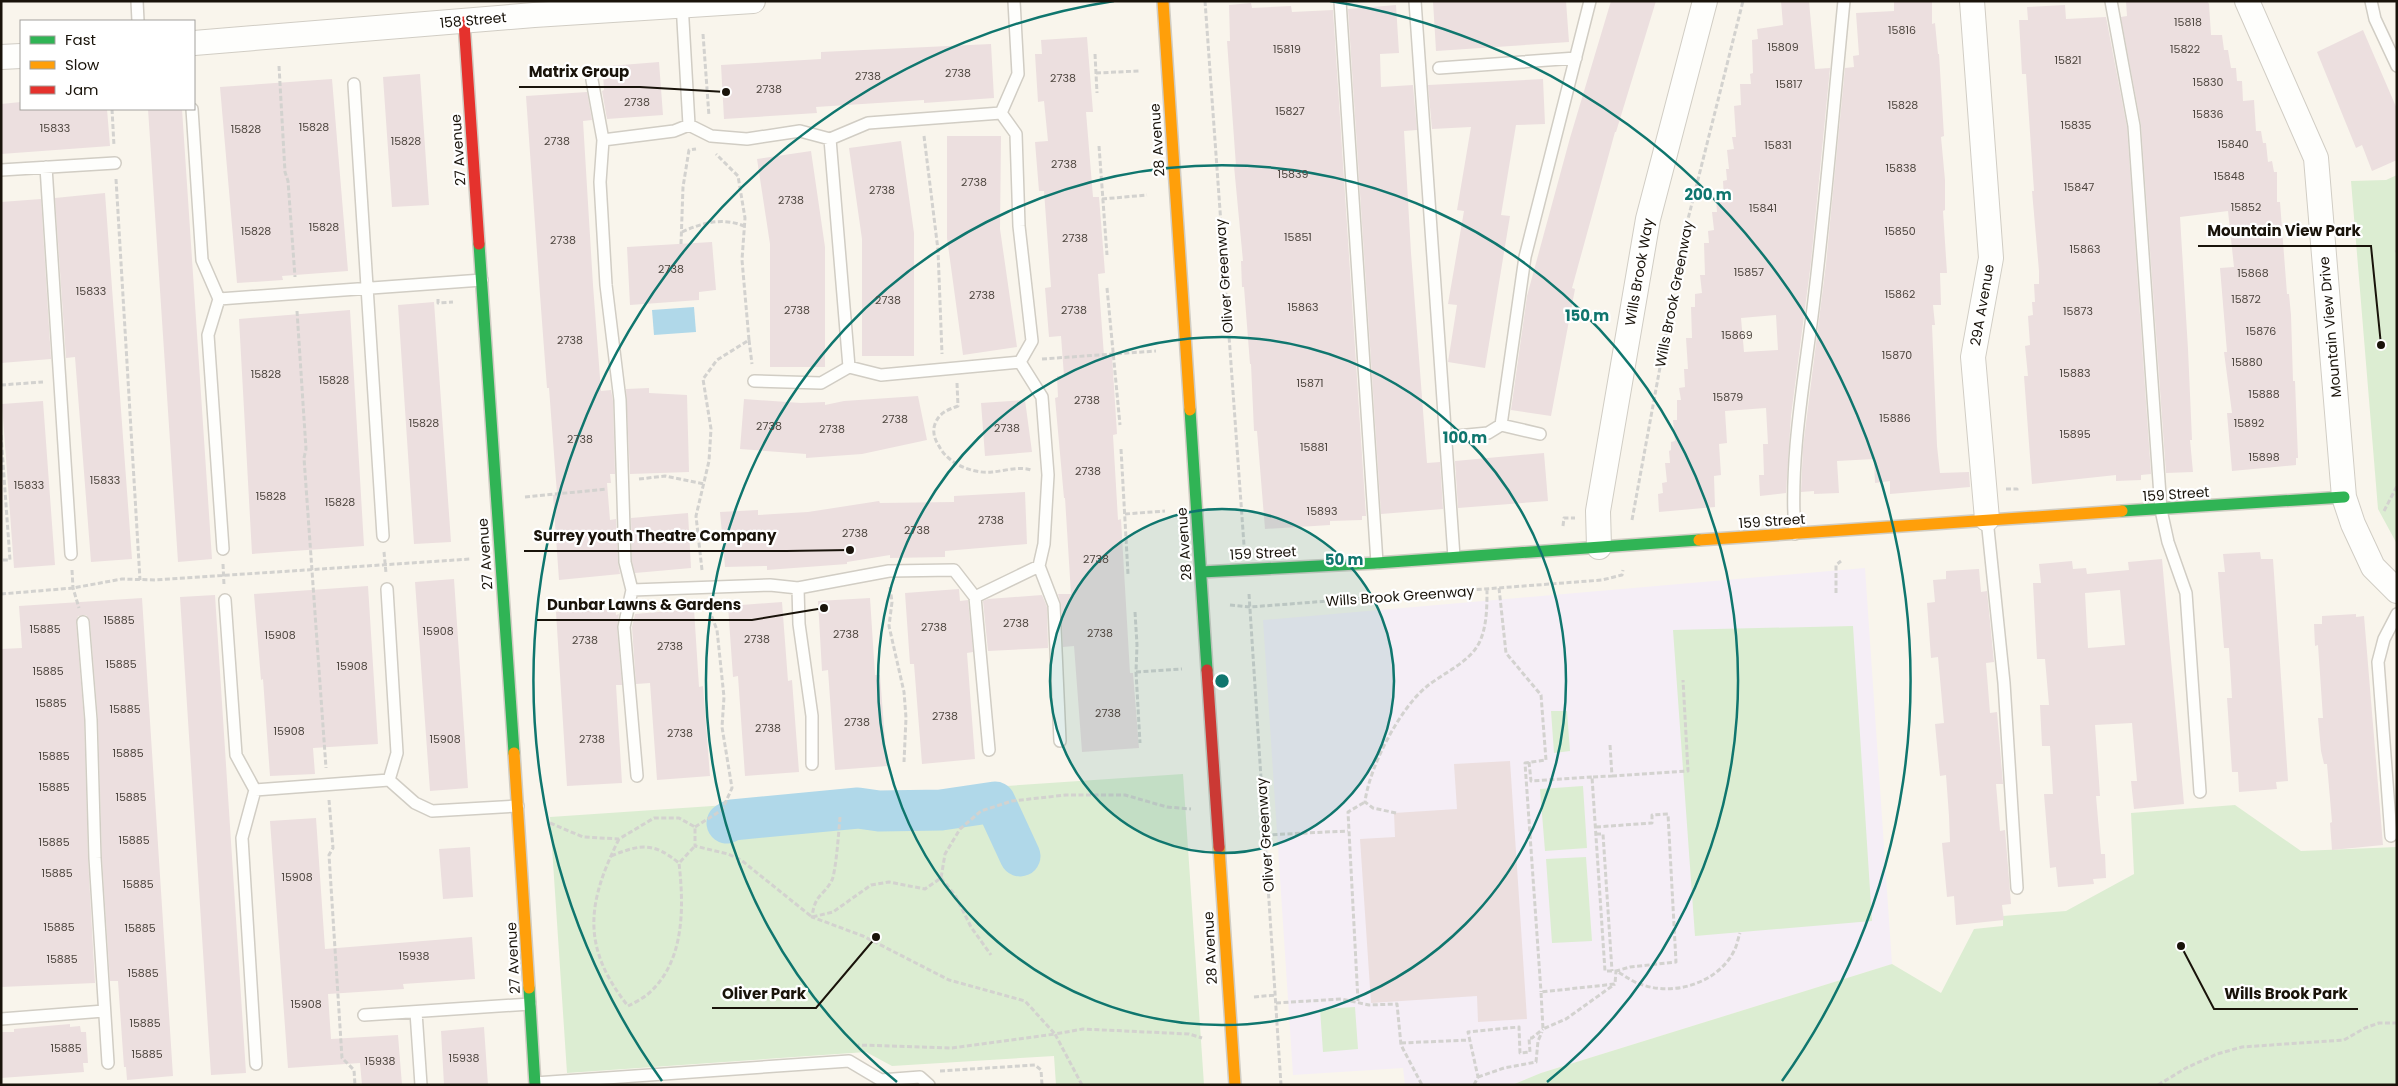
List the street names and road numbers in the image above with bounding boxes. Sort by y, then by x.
street label: 158 Street [439,7,507,33]
street label: 28 Avenue [1144,102,1170,177]
street label: 27 Avenue [445,113,470,187]
street label: Wills Brook Way [1620,217,1658,327]
street label: Oliver Greenway [1210,218,1238,334]
street label: Wills Brook Greenway [1650,219,1698,369]
street label: Mountain View Drive [2314,255,2346,398]
street label: 29A Avenue [1965,262,1999,347]
street label: 159 Street [2142,482,2210,506]
street label: 28 Avenue [1171,506,1197,581]
street label: 159 Street [1738,509,1806,533]
street label: 27 Avenue [472,517,497,591]
street label: 159 Street [1229,541,1297,565]
street label: Wills Brook Greenway [1325,581,1475,611]
street label: Oliver Greenway [1251,777,1279,893]
street label: 28 Avenue [1198,911,1222,985]
street label: 27 Avenue [501,921,525,994]

